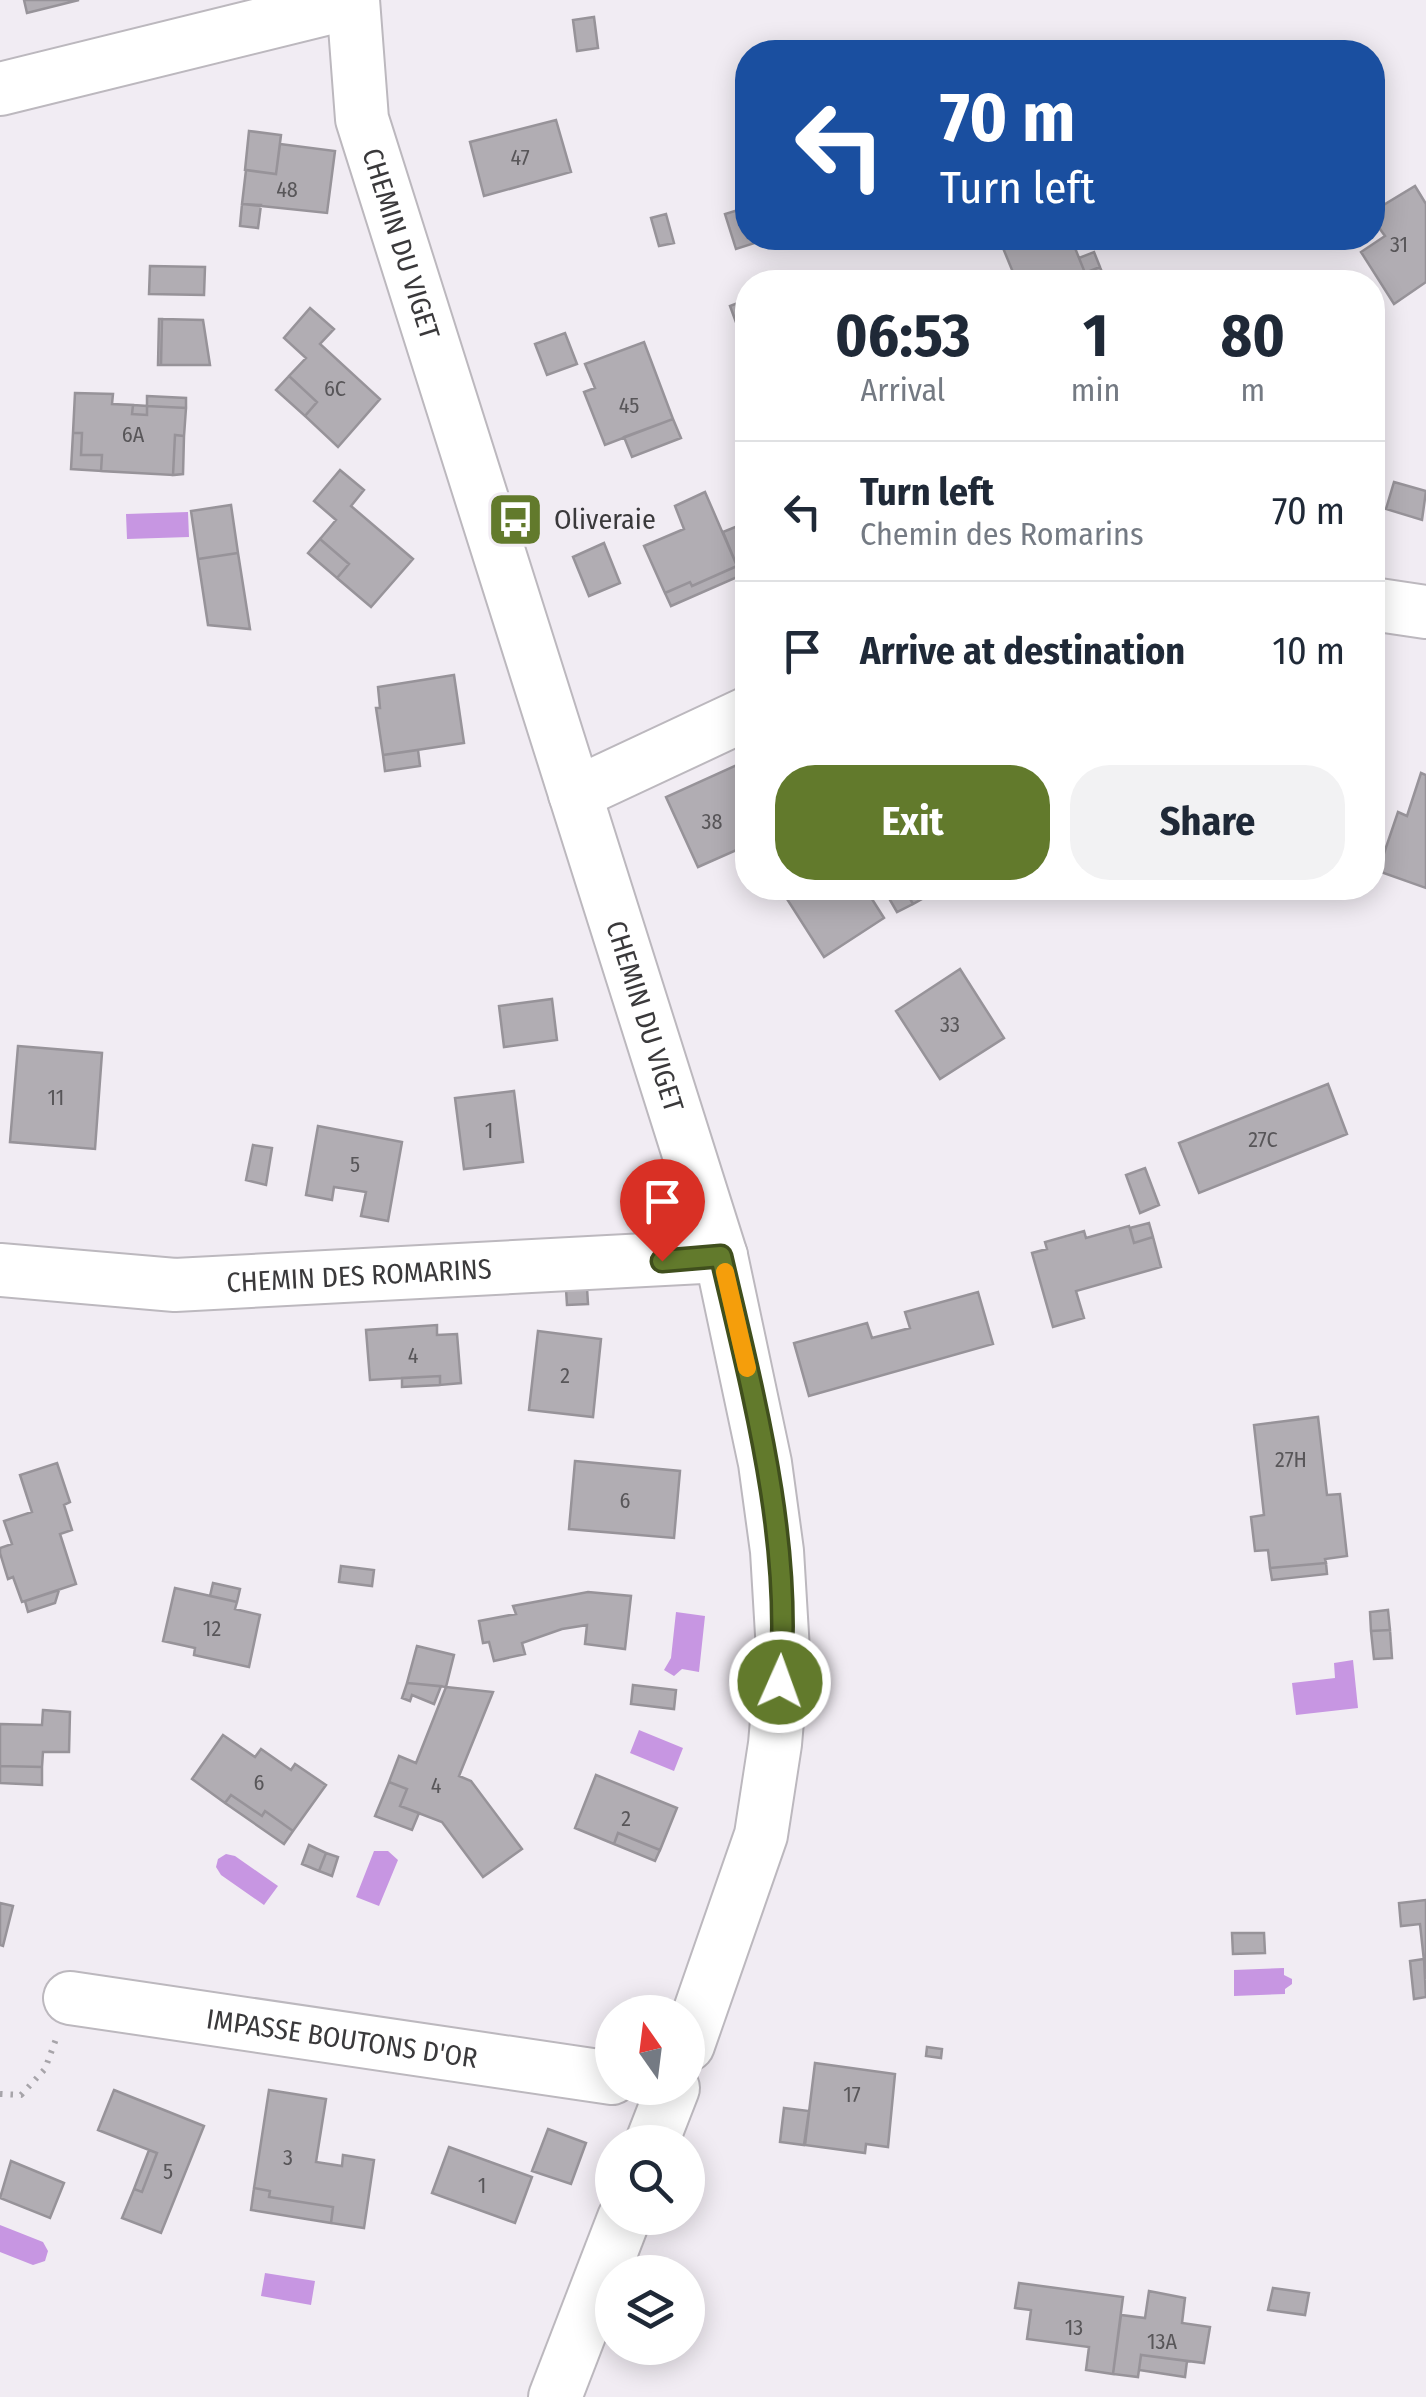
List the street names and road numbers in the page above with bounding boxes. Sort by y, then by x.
street label: CHEMIN DU VIGET [356,144,447,343]
street label: CHEMIN DU VIGET [600,916,691,1116]
street label: CHEMIN DES ROMARINS [226,1252,492,1299]
street label: IMPASSE BOUTONS D'OR [204,2002,480,2074]

